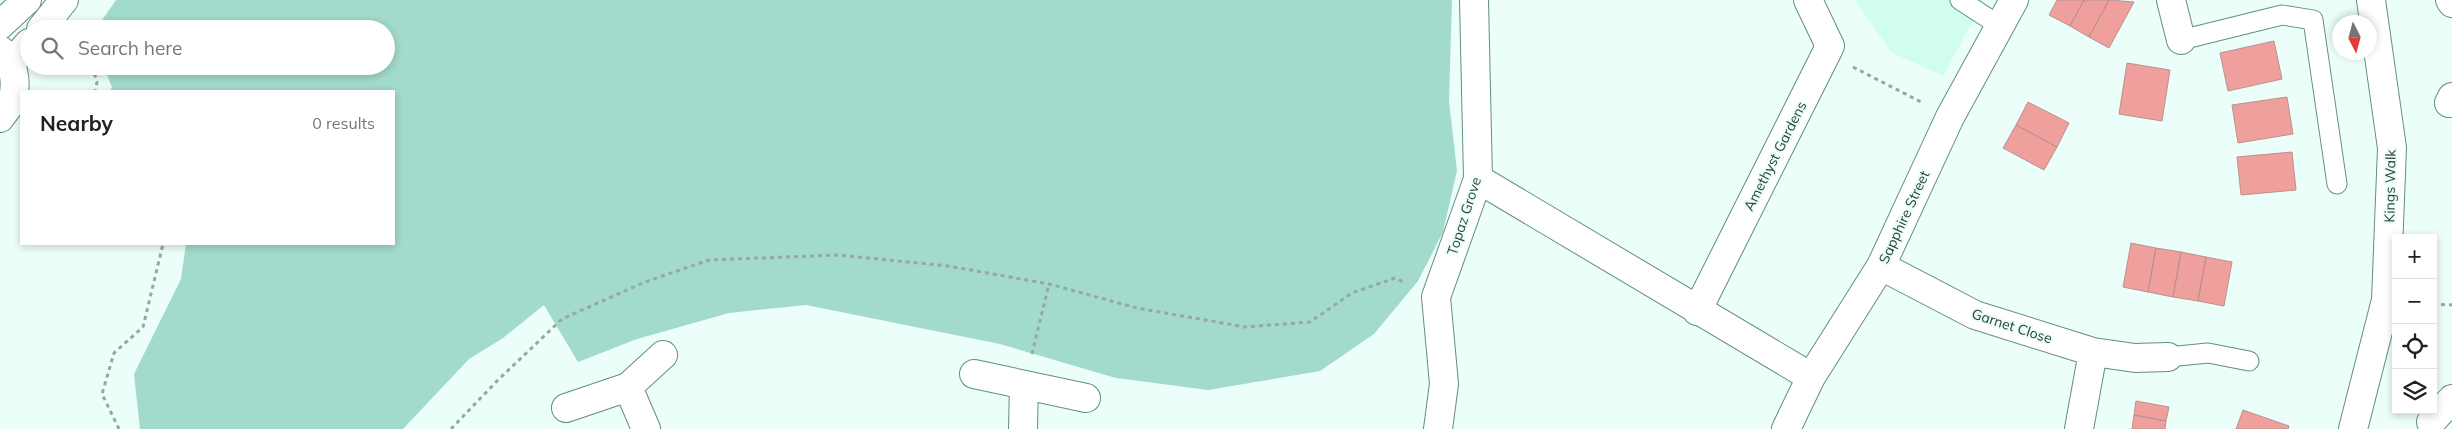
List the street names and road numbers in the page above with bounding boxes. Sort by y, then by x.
street label: Amethyst Gardens [1740,98,1810,214]
street label: Kings Walk [2380,148,2400,223]
street label: Sapphire Street [1875,168,1933,266]
street label: Topaz Grove [1443,175,1485,257]
street label: Garnet Close [1969,305,2055,347]

